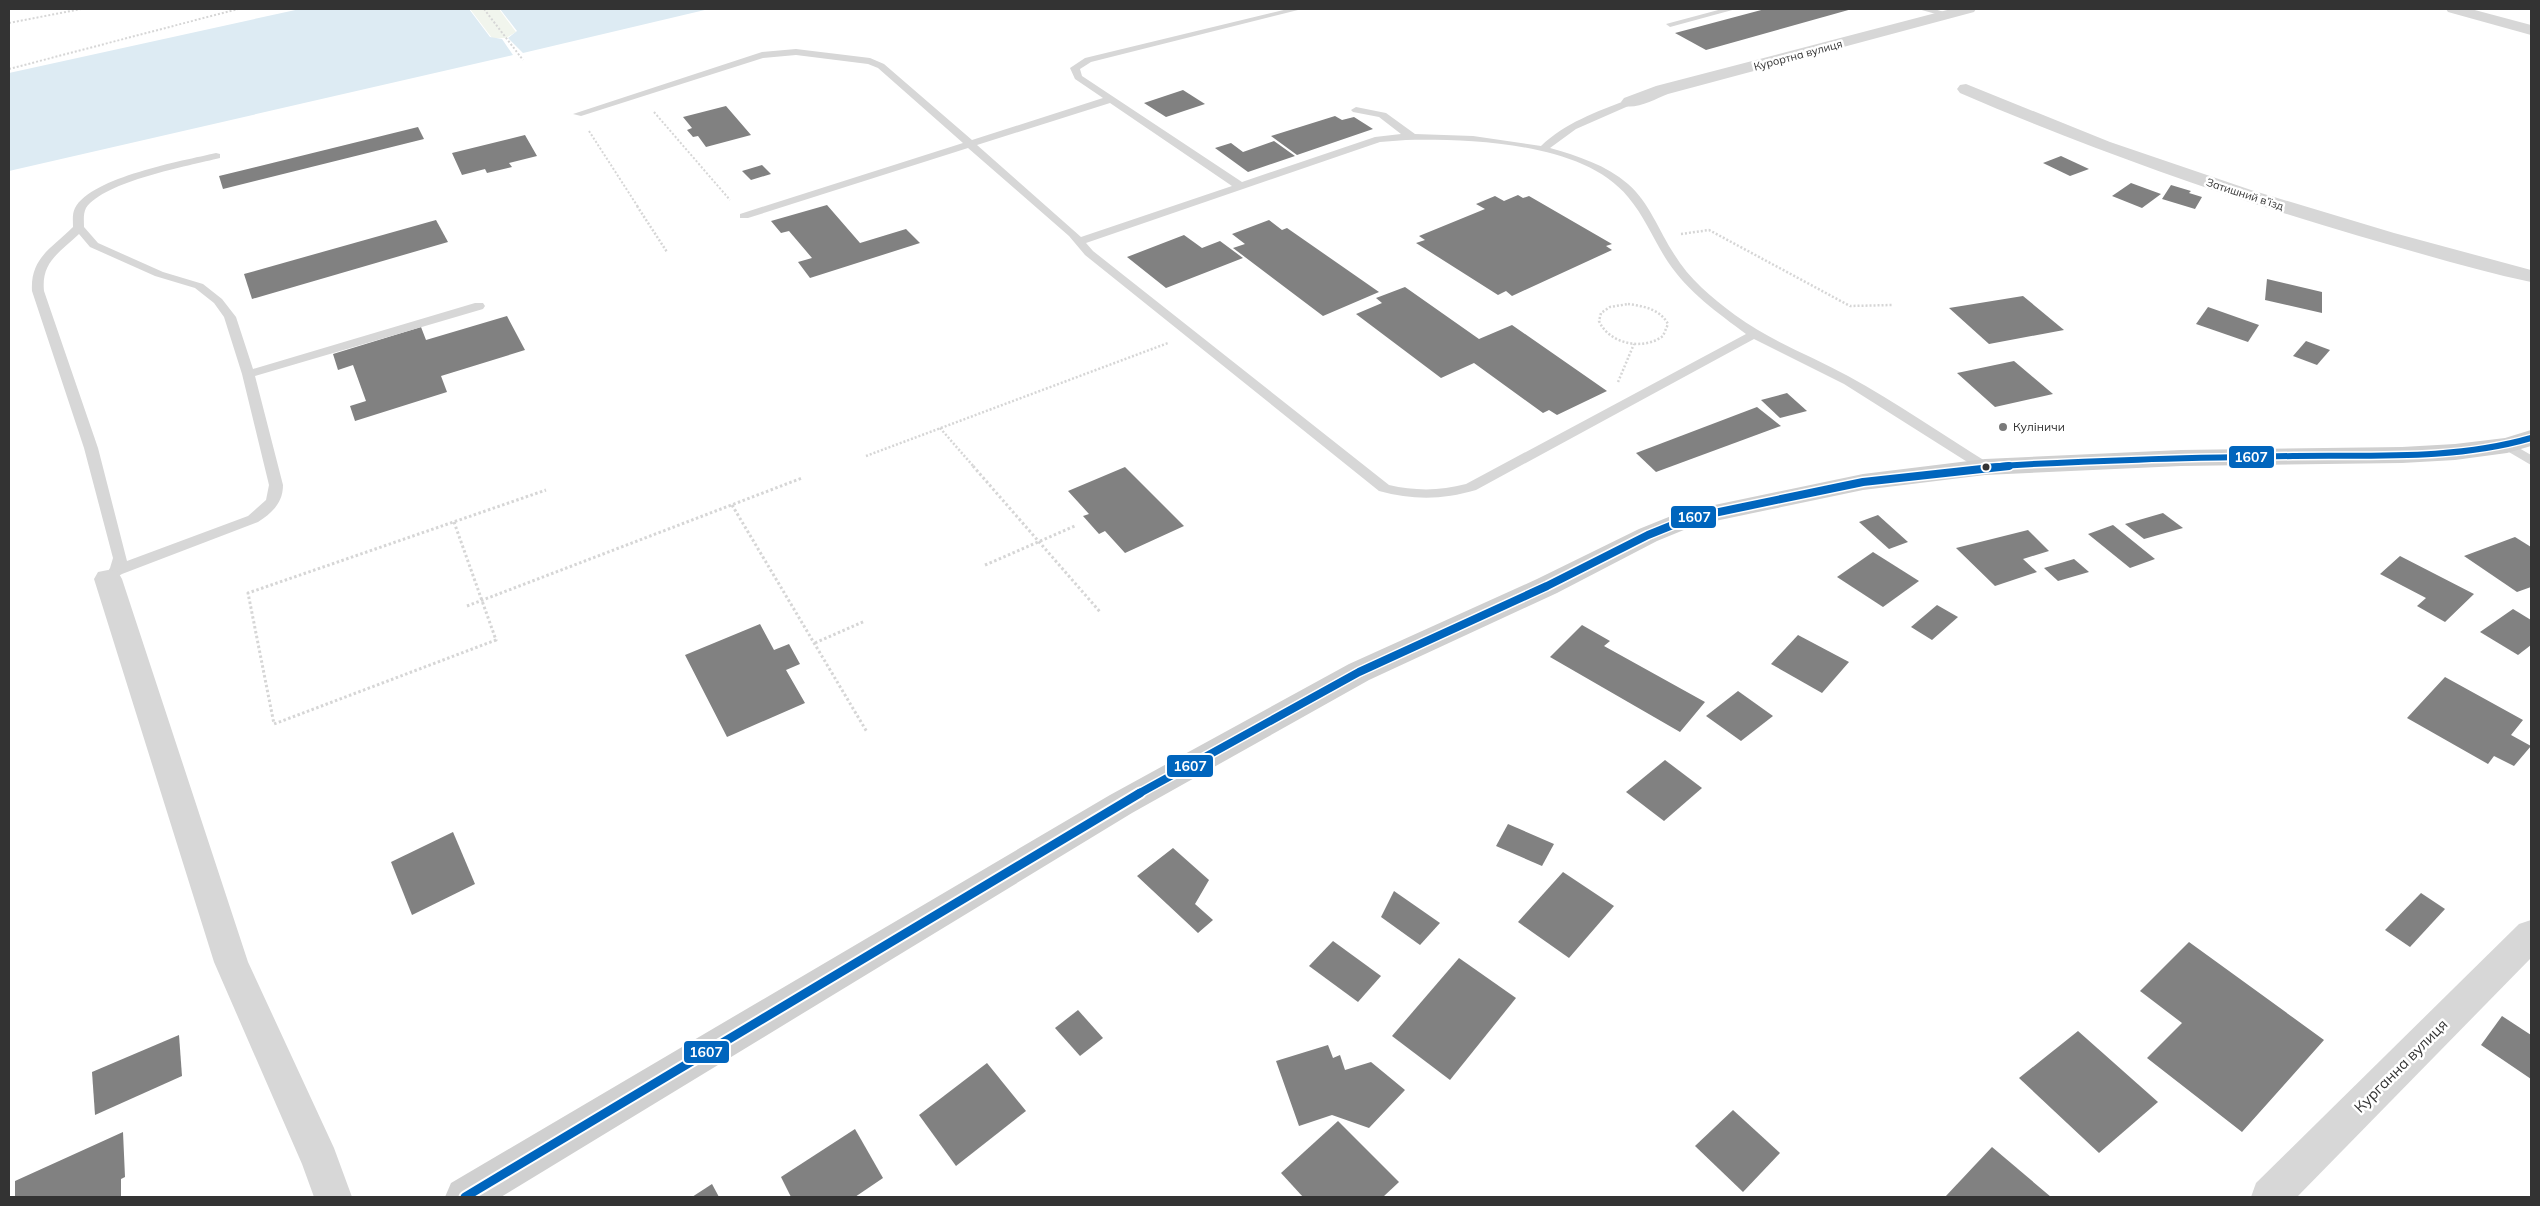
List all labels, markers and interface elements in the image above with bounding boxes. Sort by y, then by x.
street label: Курортна вулиця [1752,36,1844,74]
street label: Затишний в’їзд [2204,175,2286,213]
place label: Куліничи [2013,419,2065,434]
marker: Куліничи [1997,421,2009,433]
line badge: 1607 [2228,445,2275,469]
text: 1607 [2234,448,2268,466]
unlabelled marker [1981,462,1991,472]
line badge: 1607 [1670,505,1717,529]
text: 1607 [1677,508,1711,526]
line badge: 1607 [1166,754,1214,778]
text: 1607 [1173,757,1207,775]
street label: Курганна вулиця [2350,1015,2451,1116]
line badge: 1607 [683,1040,730,1064]
text: 1607 [689,1043,723,1061]

